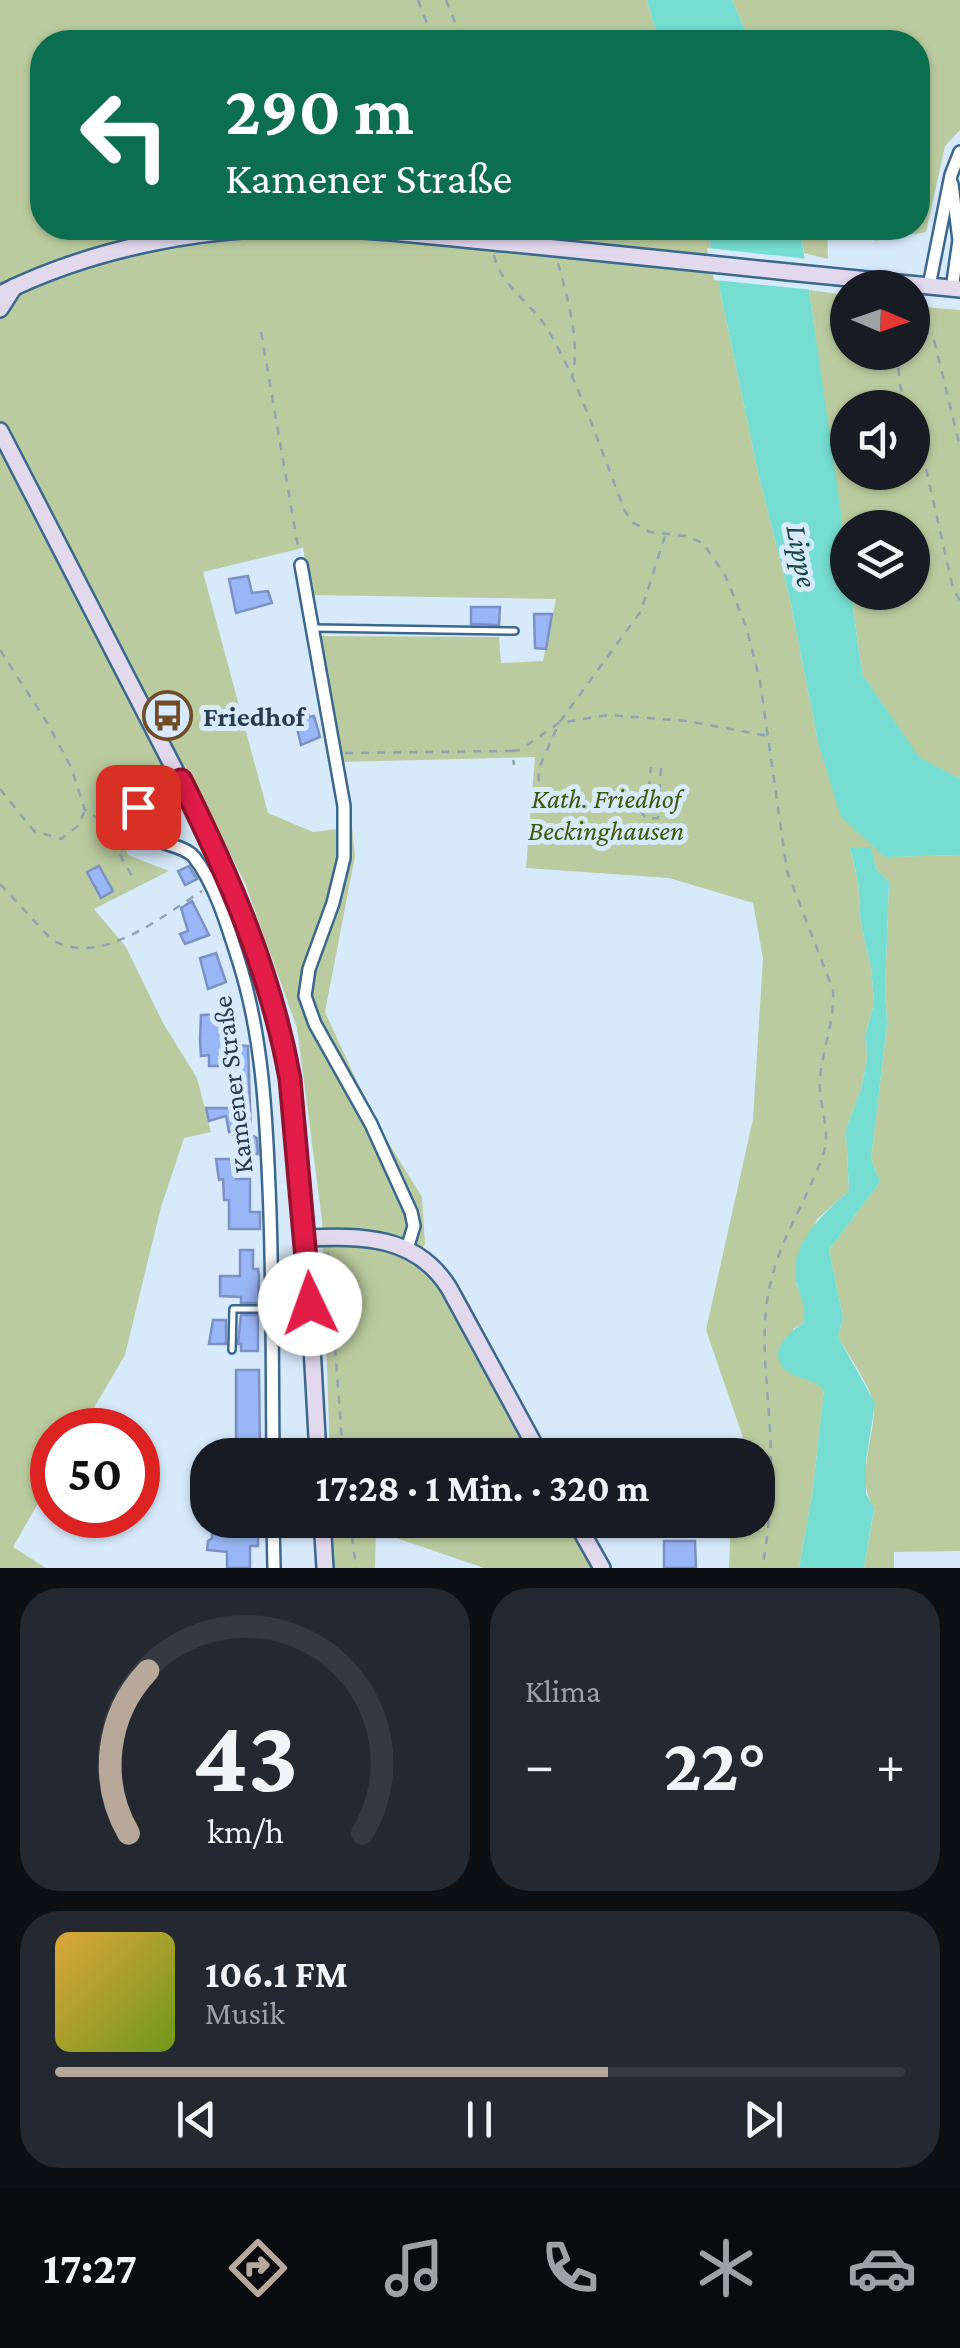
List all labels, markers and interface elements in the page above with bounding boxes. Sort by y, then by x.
icon: left [60,70,190,200]
text: 290 m [225,71,414,149]
text: Kamener Straße [225,153,512,203]
north arrow [830,270,930,370]
map controls [830,270,930,610]
button: sound [830,390,930,490]
button: layers [830,510,930,610]
water label: Lippe [779,522,825,590]
bus stop icon: Friedhof [142,690,194,742]
place label: Friedhof [203,701,307,732]
pin [96,765,181,850]
icon: arrive [111,780,166,835]
park label: Kath. Friedhof Beckinghausen [528,783,685,846]
street label: Kamener Straße [206,994,259,1176]
position arrow [258,1252,362,1356]
speed limit sign: 50 [30,1408,160,1538]
text: 17:28 · 1 Min. · 320 m [316,1467,649,1509]
text: Klima [525,1673,601,1709]
text: 43 [192,1698,298,1813]
text: 22° [663,1723,767,1806]
text: − [525,1734,554,1795]
text: + [876,1734,905,1795]
text: km/h [206,1811,284,1851]
text: 106.1 FM [205,1953,348,1995]
text: Musik [205,1995,285,2031]
icon: previous [169,2092,224,2147]
icon: pause [452,2092,507,2147]
icon: next [736,2092,791,2147]
icon: directions [223,2233,293,2303]
icon: music [379,2233,449,2303]
icon: phone [535,2233,605,2303]
icon: climate [691,2233,761,2303]
icon: car [847,2233,917,2303]
text: 17:27 [43,2243,137,2293]

